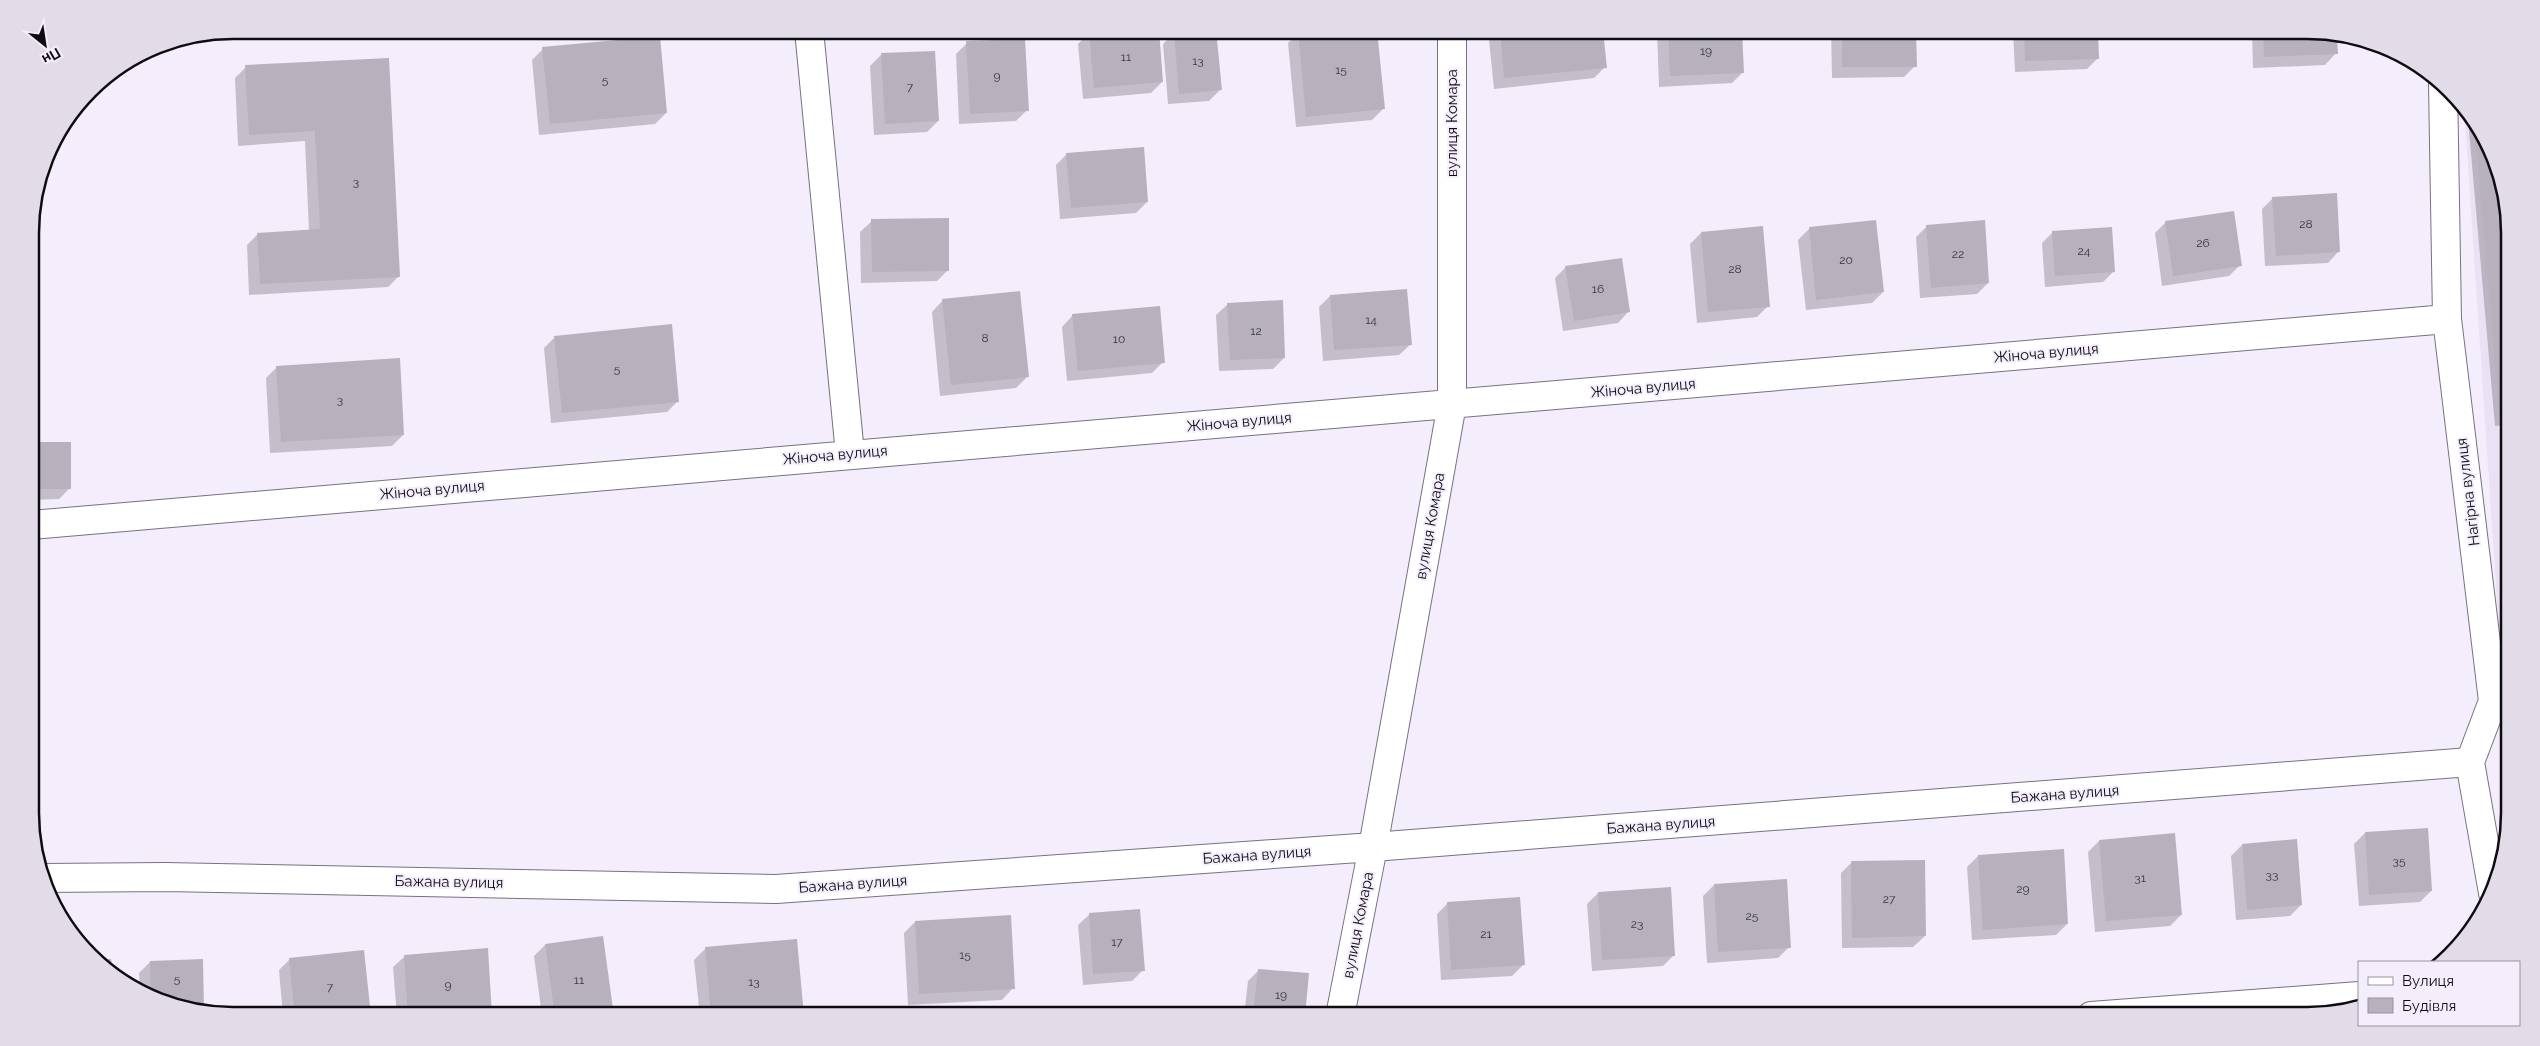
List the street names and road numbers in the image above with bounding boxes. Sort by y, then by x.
street label: вулиця Комара [1443,69,1461,177]
street label: Жіноча вулиця [1993,339,2099,367]
street label: Жіноча вулиця [1590,374,1696,402]
street label: Жіноча вулиця [1186,408,1292,436]
street label: Нагірна вулиця [2452,437,2484,547]
street label: Жіноча вулиця [782,441,888,469]
street label: вулиця Комара [1412,471,1448,581]
street label: Жіноча вулиця [379,476,485,504]
street label: Бажана вулиця [2010,781,2120,807]
street label: Бажана вулиця [1606,812,1716,838]
street label: Бажана вулиця [1202,842,1312,868]
street label: вулиця Комара [1339,870,1377,980]
street label: Бажана вулиця [798,871,908,897]
street label: Бажана вулиця [394,872,504,892]

